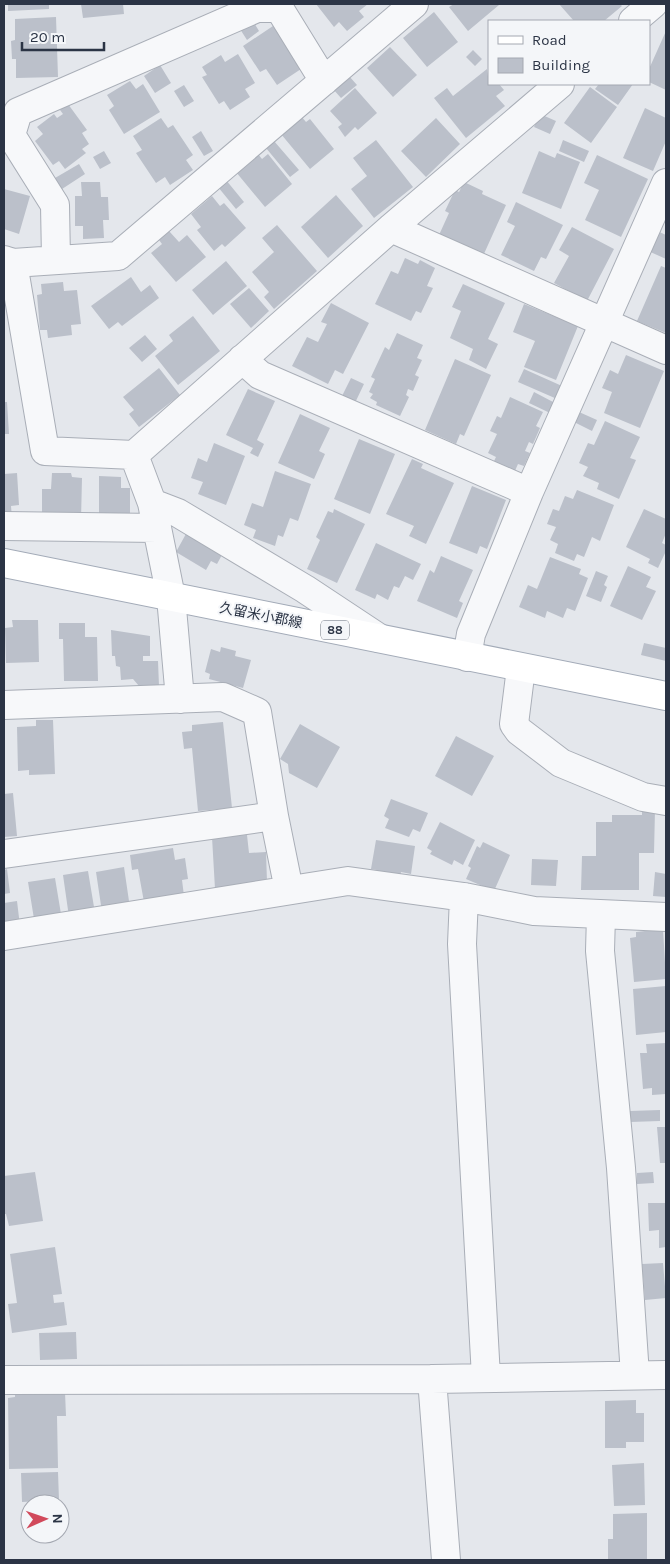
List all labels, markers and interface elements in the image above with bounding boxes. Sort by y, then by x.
scale bar [22,20,105,52]
legend [488,20,650,85]
text: 20 m [30,28,65,46]
text: Road [532,31,567,49]
text: Building [532,56,590,74]
street label: 久留米小郡線 [218,599,304,632]
road number: 88 [321,620,349,640]
north arrow [20,1494,70,1544]
text: N [49,1513,66,1524]

